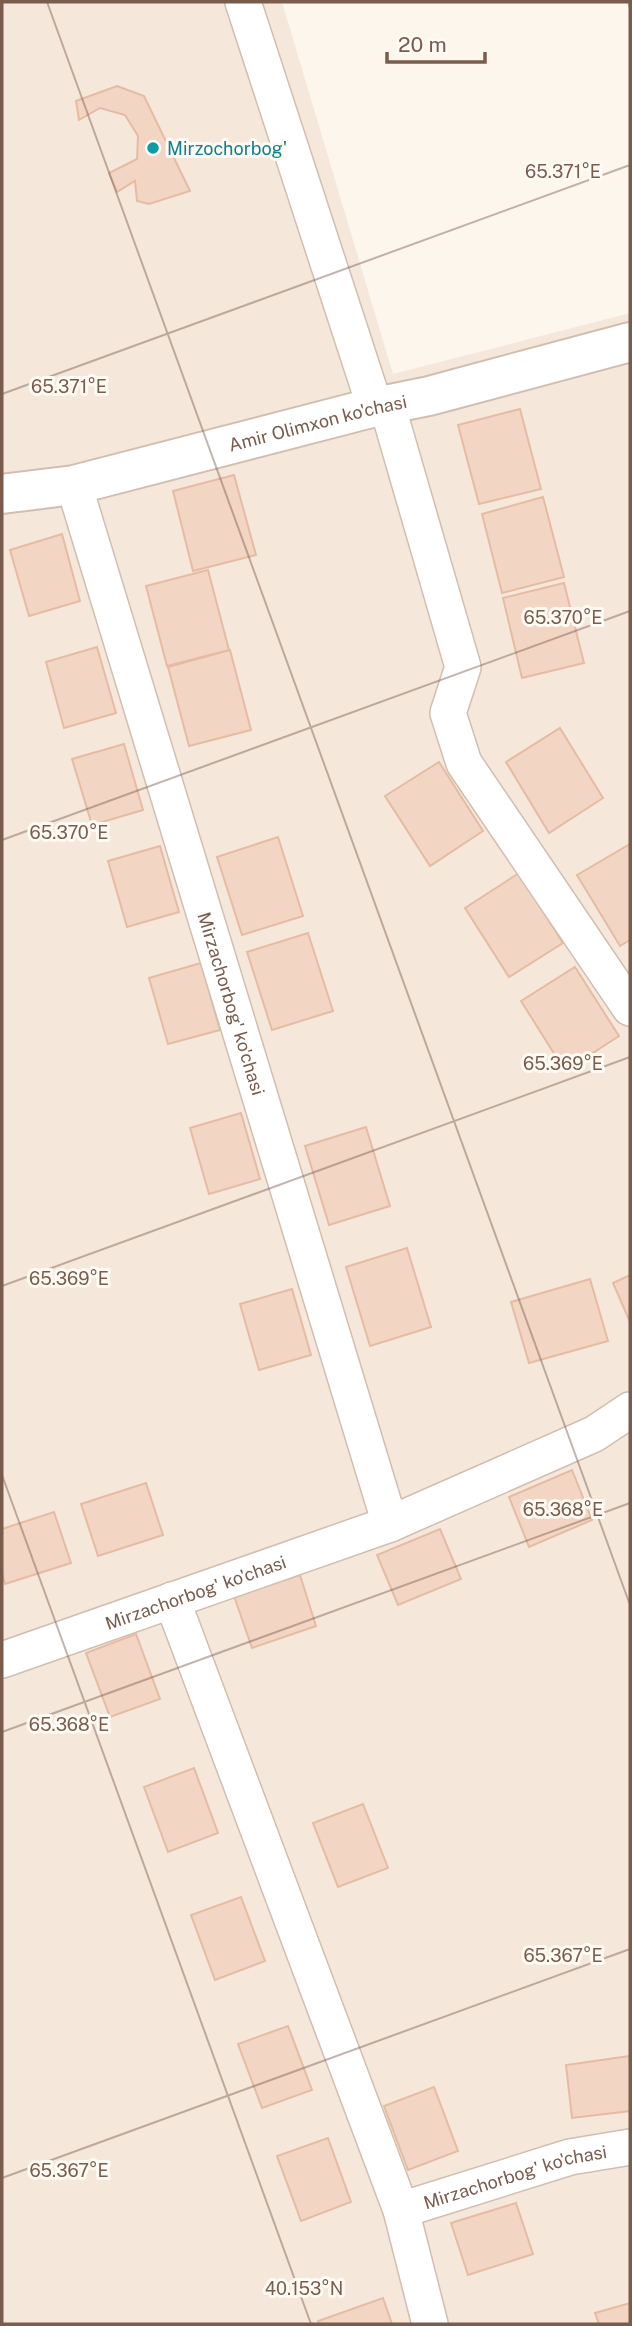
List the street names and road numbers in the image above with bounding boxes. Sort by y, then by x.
street label: Amir Olimxon ko'chasi [226,390,408,455]
street label: Mirzachorbog' ko'chasi [194,910,269,1098]
street label: Mirzachorbog' ko'chasi [102,1551,289,1634]
street label: Mirzachorbog' ko'chasi [421,2141,608,2213]

